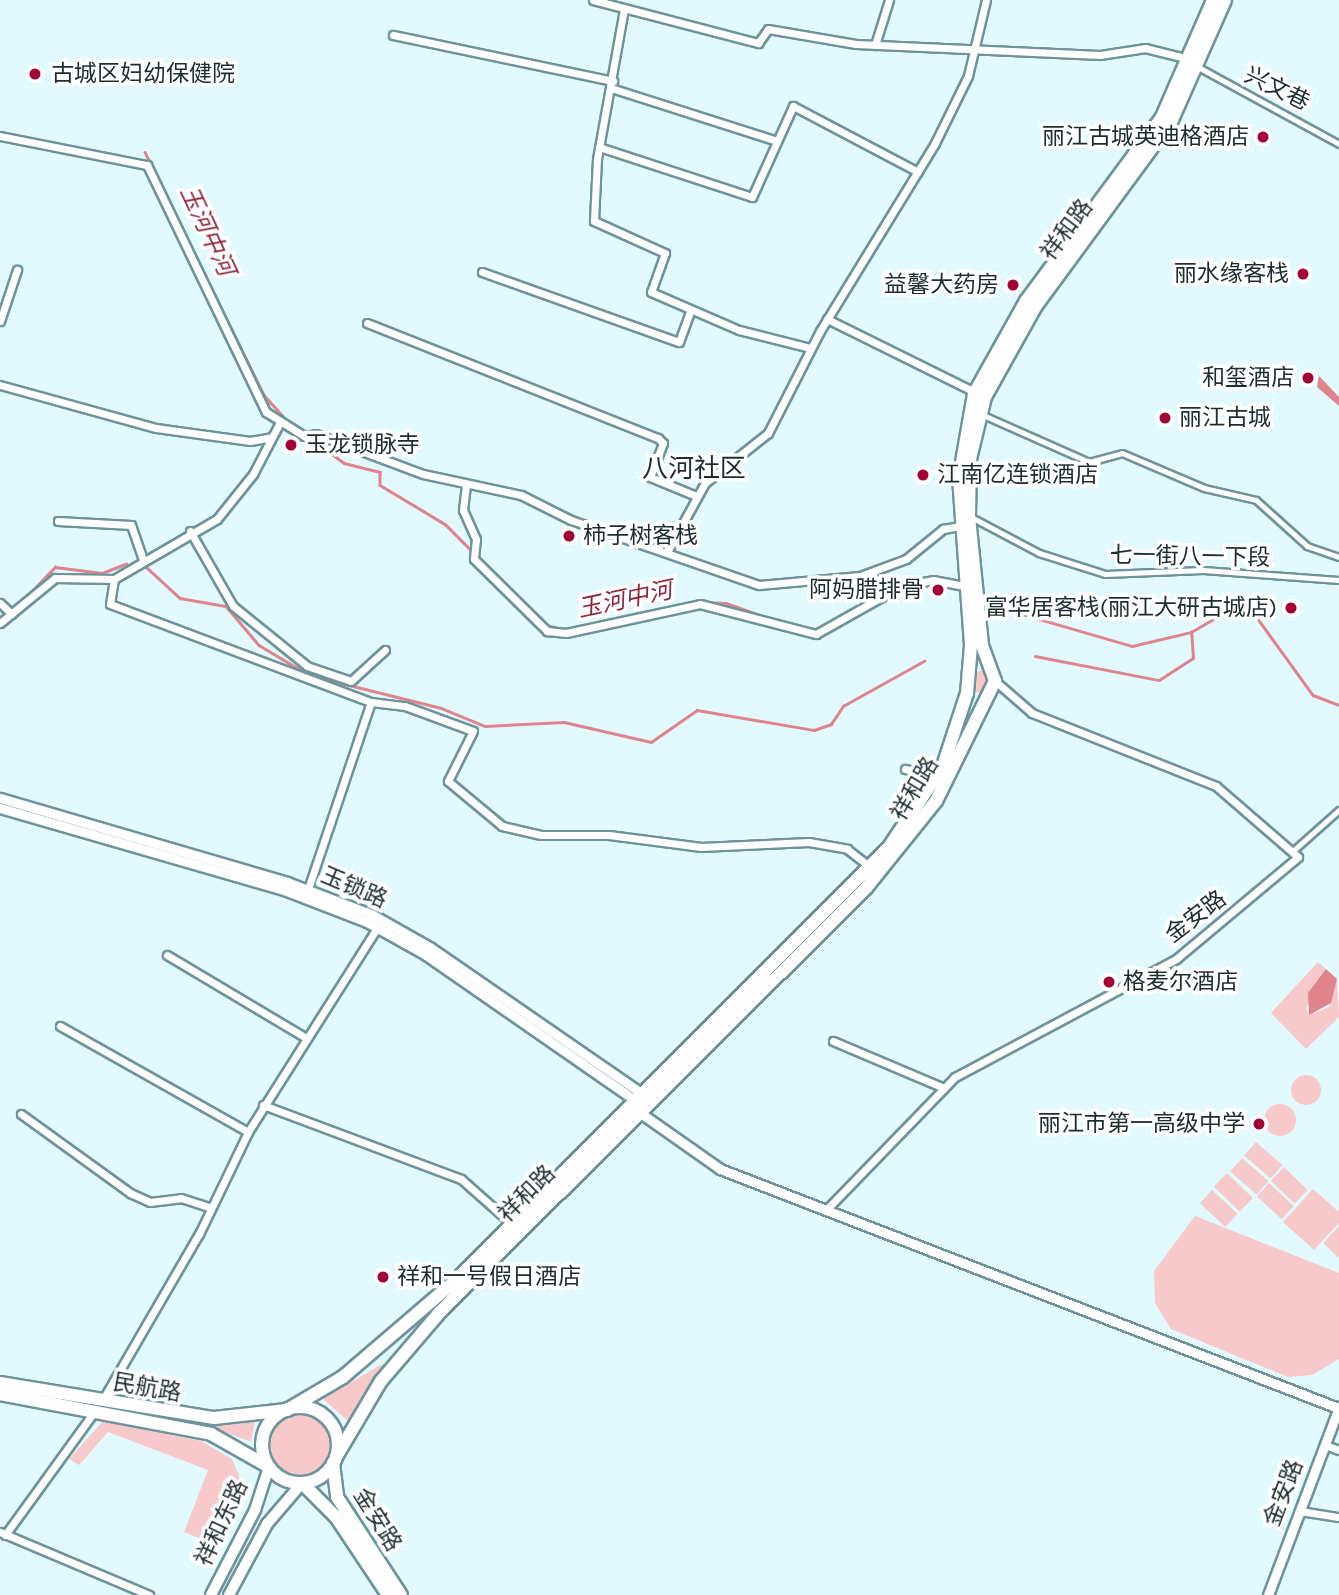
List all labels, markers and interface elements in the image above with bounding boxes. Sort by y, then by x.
place label: 古城区妇幼保健院 [51,60,235,88]
street label: 兴文巷 [1240,61,1314,117]
marker: 古城区妇幼保健院 [25,64,45,84]
place label: 丽江古城英迪格酒店 [1042,123,1249,151]
marker: 丽江古城英迪格酒店 [1255,129,1271,145]
water label: 玉河中河 [174,181,240,281]
street label: 祥和路 [1035,194,1099,266]
place label: 丽水缘客栈 [1174,260,1289,288]
marker: 丽水缘客栈 [1295,266,1311,282]
place label: 益馨大药房 [884,271,999,299]
marker: 益馨大药房 [1005,277,1021,293]
place label: 和玺酒店 [1202,364,1294,392]
marker: 和玺酒店 [1300,370,1316,386]
place label: 丽江古城 [1179,404,1271,432]
marker: 丽江古城 [1157,410,1173,426]
place label: 玉龙锁脉寺 [305,431,420,459]
marker: 玉龙锁脉寺 [283,437,299,453]
district label: 八河社区 [642,453,746,485]
place label: 江南亿连锁酒店 [937,461,1098,489]
marker: 江南亿连锁酒店 [915,467,931,483]
place label: 柿子树客栈 [583,522,698,550]
marker: 柿子树客栈 [561,528,577,544]
street label: 七一街八一下段 [1109,542,1271,572]
water label: 玉河中河 [575,576,675,624]
place label: 阿妈腊排骨 [809,576,924,604]
marker: 阿妈腊排骨 [930,582,946,598]
place label: 富华居客栈(丽江大研古城店) [985,594,1277,622]
marker: 富华居客栈(丽江大研古城店) [1283,600,1299,616]
street label: 祥和路 [885,752,945,826]
street label: 玉锁路 [317,862,391,914]
street label: 金安路 [1160,885,1232,949]
place label: 格麦尔酒店 [1123,968,1238,996]
marker: 格麦尔酒店 [1101,974,1117,990]
place label: 丽江市第一高级中学 [1038,1110,1245,1138]
marker: 丽江市第一高级中学 [1251,1116,1267,1132]
street label: 祥和路 [493,1160,561,1228]
place label: 祥和一号假日酒店 [397,1263,581,1291]
marker: 祥和一号假日酒店 [375,1269,391,1285]
street label: 民航路 [111,1368,183,1408]
street label: 金安路 [1259,1456,1309,1530]
street label: 祥和东路 [190,1475,254,1571]
street label: 金安路 [347,1483,407,1557]

